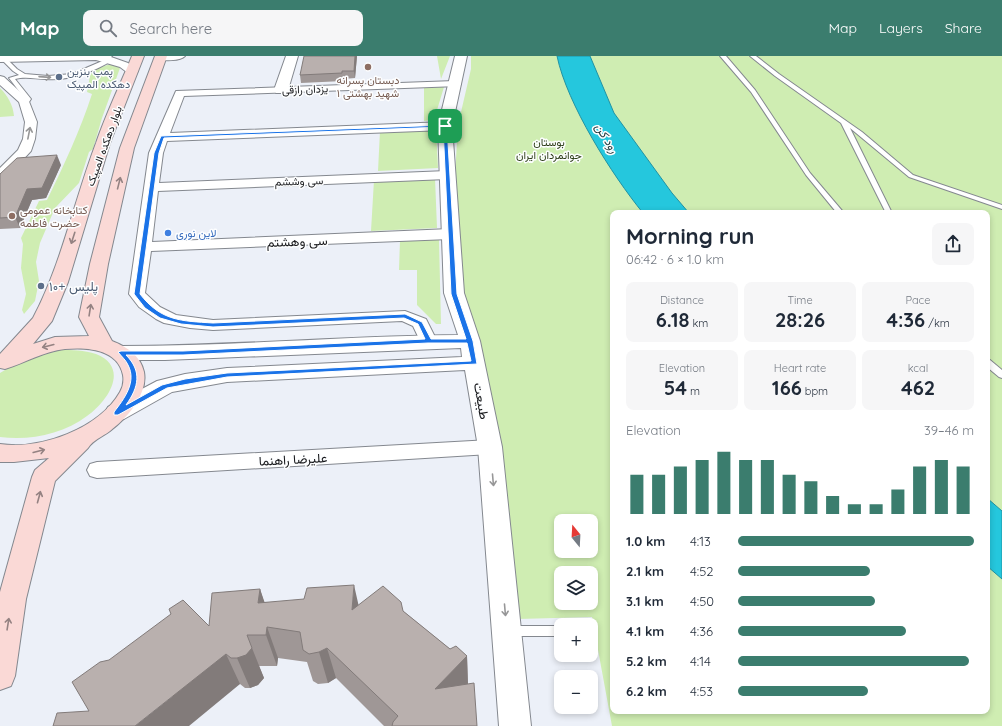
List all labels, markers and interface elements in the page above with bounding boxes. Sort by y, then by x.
search box [83,10,363,46]
text: Map [20,16,59,40]
icon: search [97,17,119,39]
text: Search here [129,19,212,38]
text: Map [828,19,857,37]
text: Layers [879,19,923,37]
text: Share [945,19,982,37]
marker: دبستان پسرانه شهید بهشتی ۱ [363,62,373,72]
place label: پمپ بنزین دهکده المپیک [67,64,130,92]
marker: پمپ بنزین دهکده المپیک [54,72,64,82]
place label: دبستان پسرانه شهید بهشتی ۱ [337,73,399,100]
one-way arrow [38,74,51,81]
street label: یزدان رازقی [282,81,329,97]
street label: بلوار دهکده المپیک [83,104,126,188]
pin [428,109,462,143]
icon: arrive [434,115,456,137]
water label: رود کن [591,120,622,156]
one-way arrow [26,127,34,140]
park label: بوستان جوانمردان ایران [516,135,582,162]
street label: سی وششم [274,173,324,190]
one-way arrow [115,177,123,190]
place label: کتابخانه عمومی حضرت فاطمه [20,203,88,230]
marker: کتابخانه عمومی حضرت فاطمه [7,211,17,221]
text: Morning run [626,222,754,250]
button: share [932,223,974,265]
place label: لاین نوری [176,226,217,240]
marker: لاین نوری [163,228,173,238]
one-way arrow [69,231,76,244]
street label: سی وهشتم [266,232,328,251]
text: 06:42 · 6 × 1.0 km [626,251,724,267]
place label: پلیس +۱۰ [49,278,98,296]
marker: پلیس +۱۰ [36,281,46,291]
text: Distance [660,293,704,307]
text: Time [787,293,813,307]
text: Pace [905,293,931,307]
one-way arrow [86,304,94,317]
text: 6.18 [656,307,689,332]
text: 28:26 [775,307,825,332]
text: 4:36 [886,307,925,332]
text: km [689,316,708,330]
text: /km [925,316,950,330]
one-way arrow [42,343,55,351]
text: Elevation [659,361,705,375]
text: Heart rate [774,361,826,375]
text: kcal [908,361,928,375]
text: 54 [664,375,687,400]
text: 166 [772,375,802,400]
text: 462 [901,375,935,400]
street label: طبیعت [471,381,493,421]
text: m [687,384,700,398]
text: bpm [802,384,828,398]
text: Elevation [626,422,681,438]
text: 39–46 m [924,422,974,438]
one-way arrow [32,447,45,455]
street label: علیرضا راهنما [258,449,328,470]
one-way arrow [489,473,496,486]
one-way arrow [35,491,43,504]
north arrow [554,514,598,558]
map controls [554,514,598,714]
text: 1.0 km [626,533,665,549]
text: 4:13 [690,533,711,549]
text: 2.1 km [626,563,664,579]
text: 4:52 [690,563,714,579]
button: layers [554,566,598,610]
text: 3.1 km [626,593,664,609]
text: 4:50 [690,593,714,609]
one-way arrow [501,603,508,616]
one-way arrow [4,618,12,631]
button: + [554,618,598,662]
text: 4.1 km [626,623,664,639]
text: 4:36 [690,623,713,639]
text: 5.2 km [626,653,667,669]
text: 4:14 [690,653,711,669]
button: − [554,670,598,714]
text: 6.2 km [626,683,667,699]
text: 4:53 [690,683,713,699]

